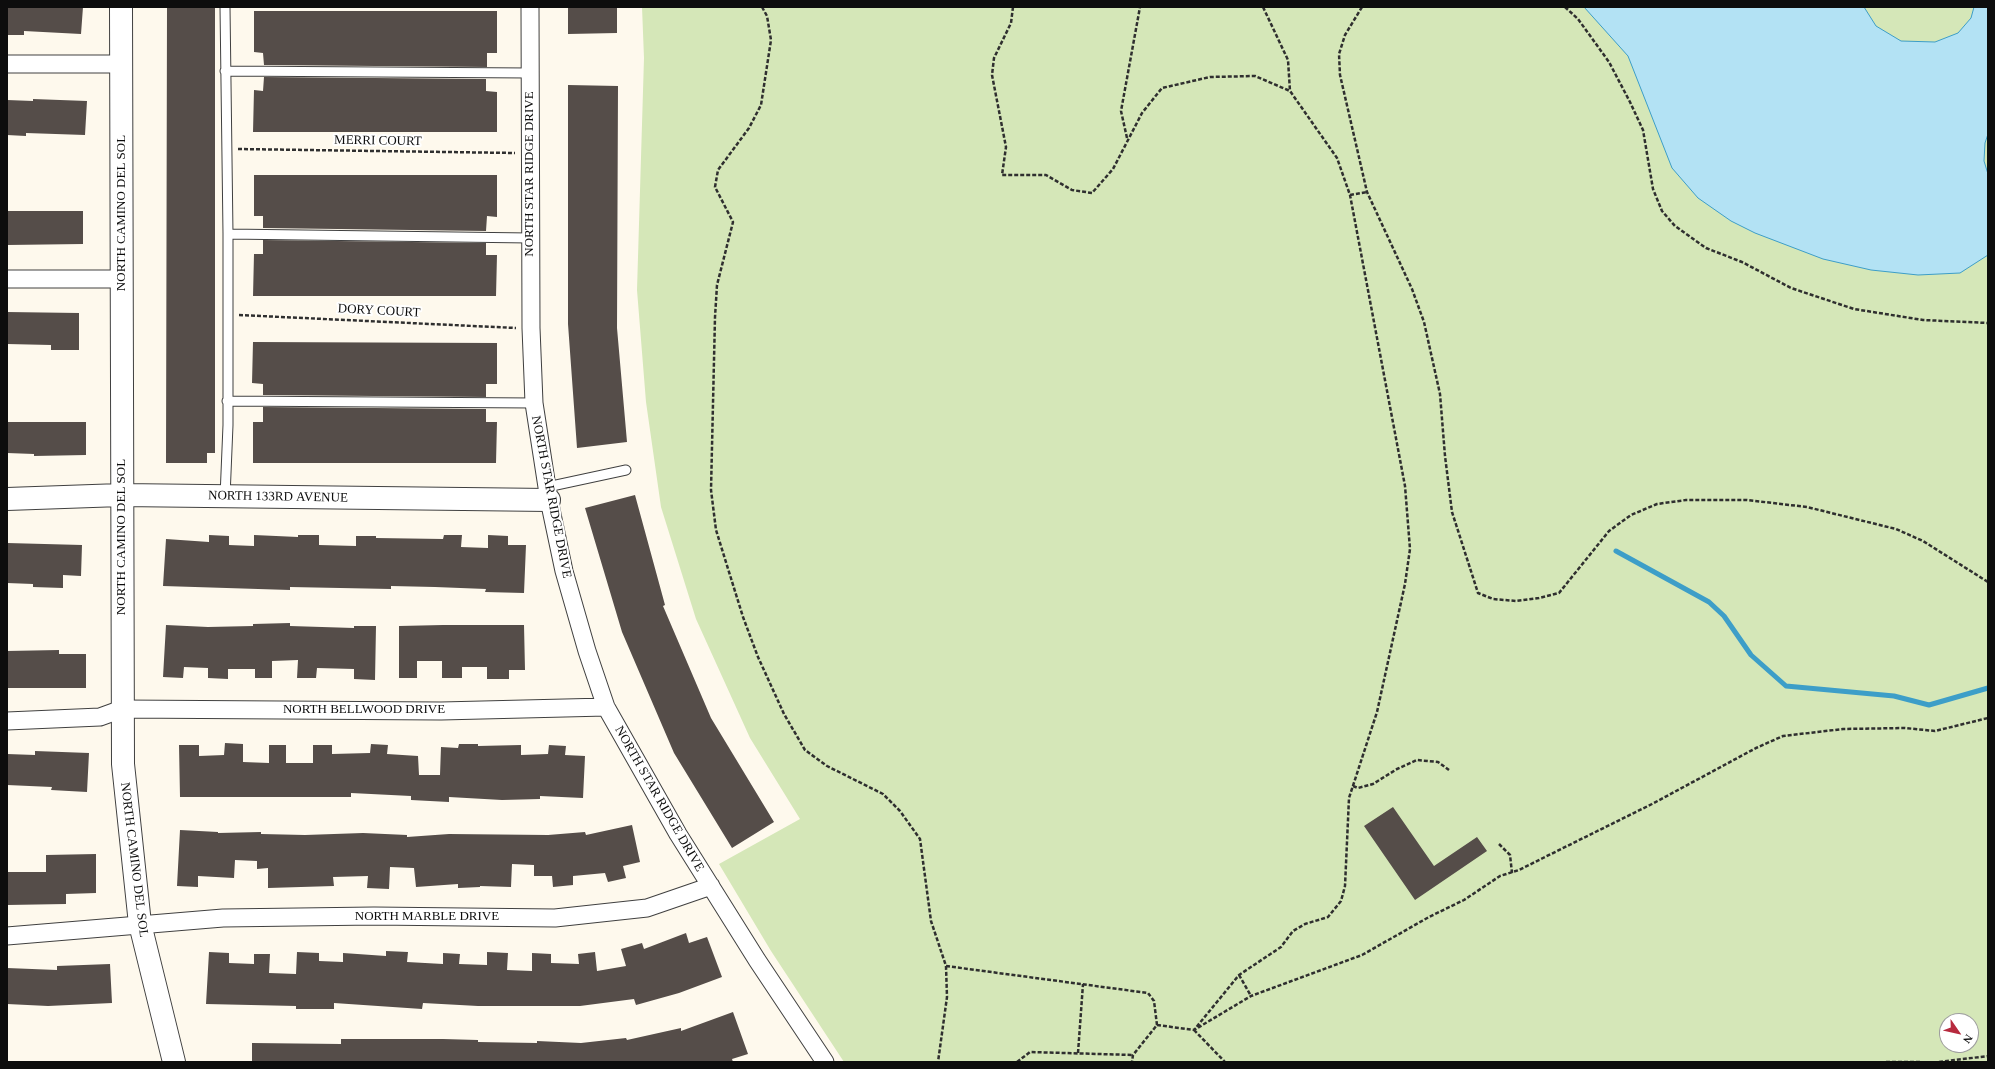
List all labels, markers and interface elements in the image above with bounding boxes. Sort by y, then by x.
street label: NORTH STAR RIDGE DRIVE [522,91,538,257]
street label: MERRI COURT [334,132,422,150]
street label: NORTH CAMINO DEL SOL [114,135,130,291]
street label: DORY COURT [337,301,421,321]
street label: NORTH STAR RIDGE DRIVE [528,414,574,580]
street label: NORTH CAMINO DEL SOL [114,459,130,615]
street label: NORTH 133RD AVENUE [208,488,348,506]
street label: NORTH BELLWOOD DRIVE [283,702,445,718]
street label: NORTH STAR RIDGE DRIVE [611,723,707,875]
street label: NORTH CAMINO DEL SOL [117,781,151,939]
street label: NORTH MARBLE DRIVE [355,909,499,925]
north arrow [1939,1013,1979,1053]
text: N [1961,1032,1975,1046]

